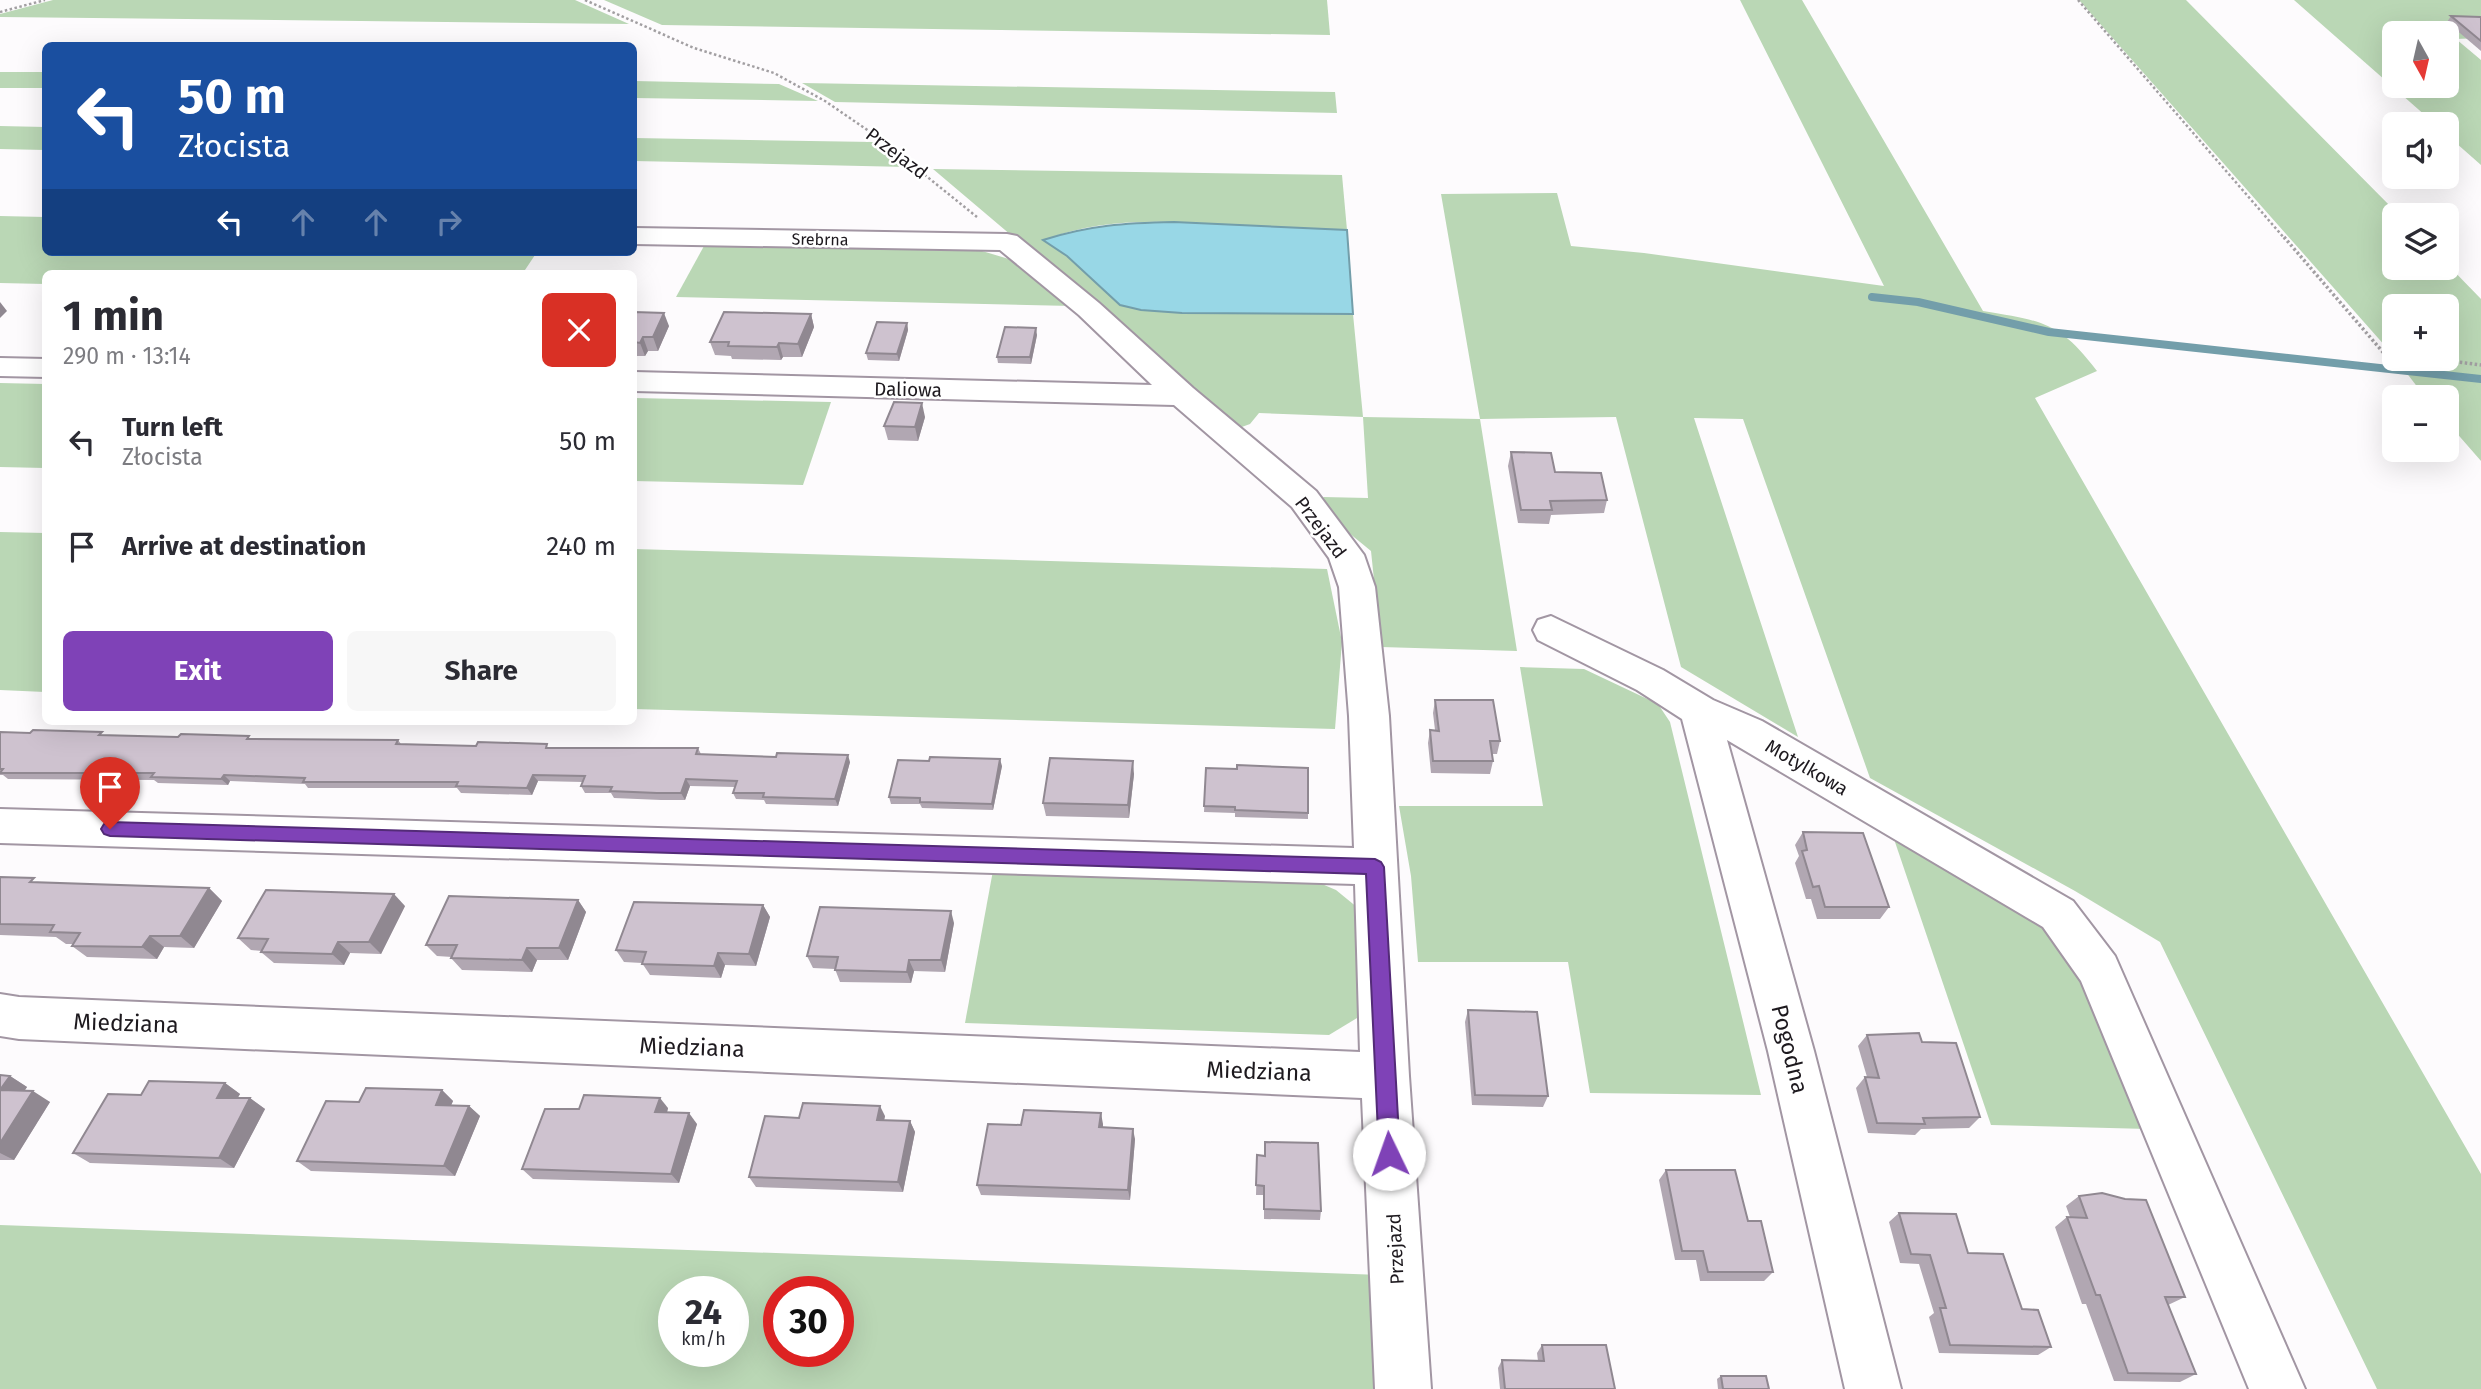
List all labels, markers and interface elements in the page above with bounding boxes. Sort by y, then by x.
north arrow [2382,21,2459,98]
map controls [2382,21,2459,462]
text: 50 m [178,67,286,126]
icon: left [63,70,154,161]
button: sound [2382,112,2459,189]
street label: Przejazd [861,123,932,184]
text: Złocista [178,127,290,165]
icon: left [211,203,249,241]
icon: ahead [284,203,322,241]
icon: ahead [357,203,395,241]
icon: right [430,203,468,241]
button: layers [2382,203,2459,280]
street label: Srebrna [791,230,849,249]
text: 1 min [63,291,164,341]
button: close [542,293,616,367]
button: + [2382,294,2459,371]
text: 290 m · 13:14 [63,342,191,370]
street label: Daliowa [874,377,942,402]
button: − [2382,385,2459,462]
text: Turn left [122,412,223,443]
icon: left [63,423,101,461]
text: 50 m [559,426,616,457]
text: Złocista [122,443,203,471]
street label: Przejazd [1290,492,1351,563]
icon: arrive [63,528,101,566]
text: Arrive at destination [122,531,366,562]
text: 240 m [546,531,616,562]
button: Exit [63,631,333,711]
button: Share [347,631,616,711]
street label: Motylkowa [1761,734,1852,800]
pin [80,757,140,829]
icon: arrive [91,768,129,806]
street label: Pogodna [1765,1002,1815,1096]
street label: Miedziana [73,1007,179,1039]
street label: Miedziana [639,1031,745,1063]
street label: Miedziana [1206,1055,1312,1087]
position arrow [1352,1117,1426,1191]
street label: Przejazd [1382,1213,1409,1285]
speed limit sign: 30 [763,1276,854,1367]
text: 24 [685,1291,722,1333]
text: km/h [681,1328,726,1350]

